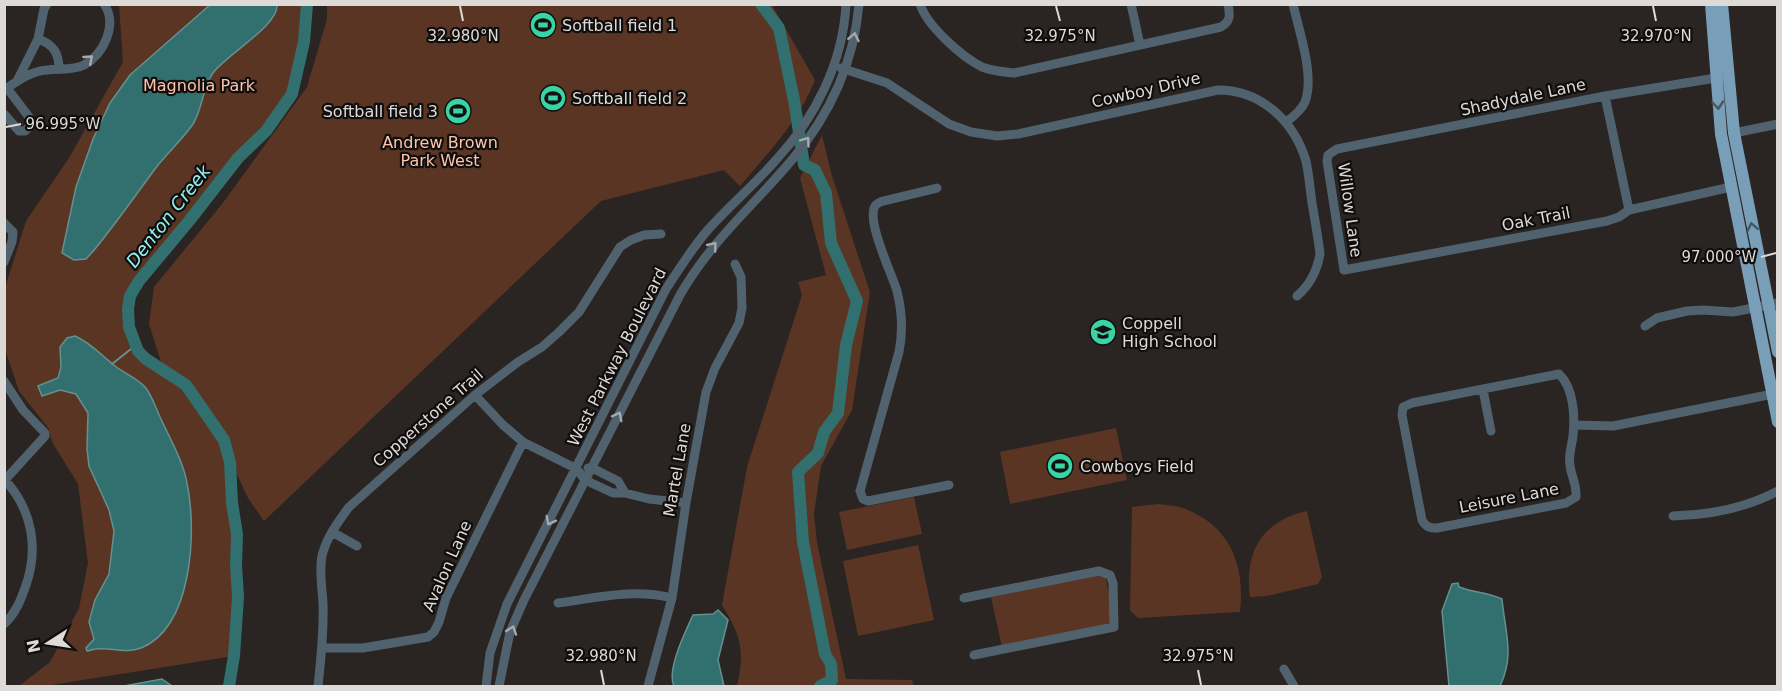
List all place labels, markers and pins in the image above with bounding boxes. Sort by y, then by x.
sports icon: Softball field 1 [528,10,558,40]
place label: Softball field 1 [562,16,677,35]
sports icon: Softball field 2 [538,83,568,113]
place label: Softball field 2 [572,89,687,108]
sports icon: Softball field 3 [443,96,473,126]
place label: Softball field 3 [323,102,438,121]
place label: Coppell High School [1122,314,1217,351]
school or university icon: Coppell High School [1088,317,1118,347]
sports icon: Cowboys Field [1045,451,1075,481]
place label: Cowboys Field [1080,457,1194,476]

